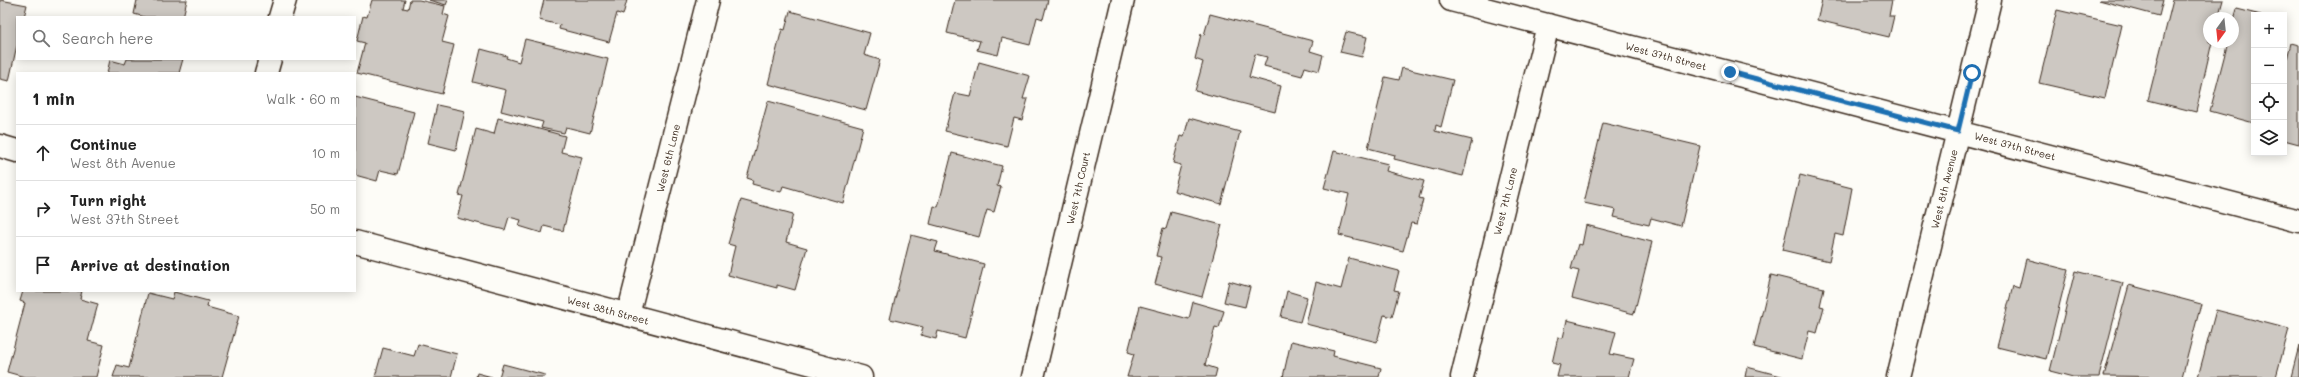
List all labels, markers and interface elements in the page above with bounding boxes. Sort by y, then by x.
north arrow [2203,12,2239,48]
map controls [2251,12,2287,156]
button: + [2251,12,2287,48]
search box [16,16,356,60]
icon: search [30,27,52,49]
text: Search here [62,28,153,48]
street label: West 37th Street [1624,38,1708,74]
button: − [2251,48,2287,84]
route end [1721,63,1739,81]
route start [1963,64,1981,82]
button: locate [2251,84,2287,120]
text: 1 min [32,87,75,109]
text: Walk · 60 m [266,90,340,107]
button: layers [2251,120,2287,156]
street label: West 6th Lane [653,122,683,194]
street label: West 37th Street [1973,128,2057,164]
text: Continue [70,134,137,154]
icon: ahead [32,142,54,164]
text: 10 m [312,144,340,161]
street label: West 8th Avenue [1927,148,1961,230]
street label: West 7th Court [1063,150,1093,226]
text: West 8th Avenue [70,154,176,171]
street label: West 7th Lane [1490,166,1520,236]
text: Turn right [70,190,147,210]
icon: right [32,198,54,220]
text: 50 m [310,200,340,217]
text: West 37th Street [70,210,179,227]
icon: arrive [32,254,54,276]
text: Arrive at destination [70,255,230,275]
street label: West 38th Street [565,292,651,328]

